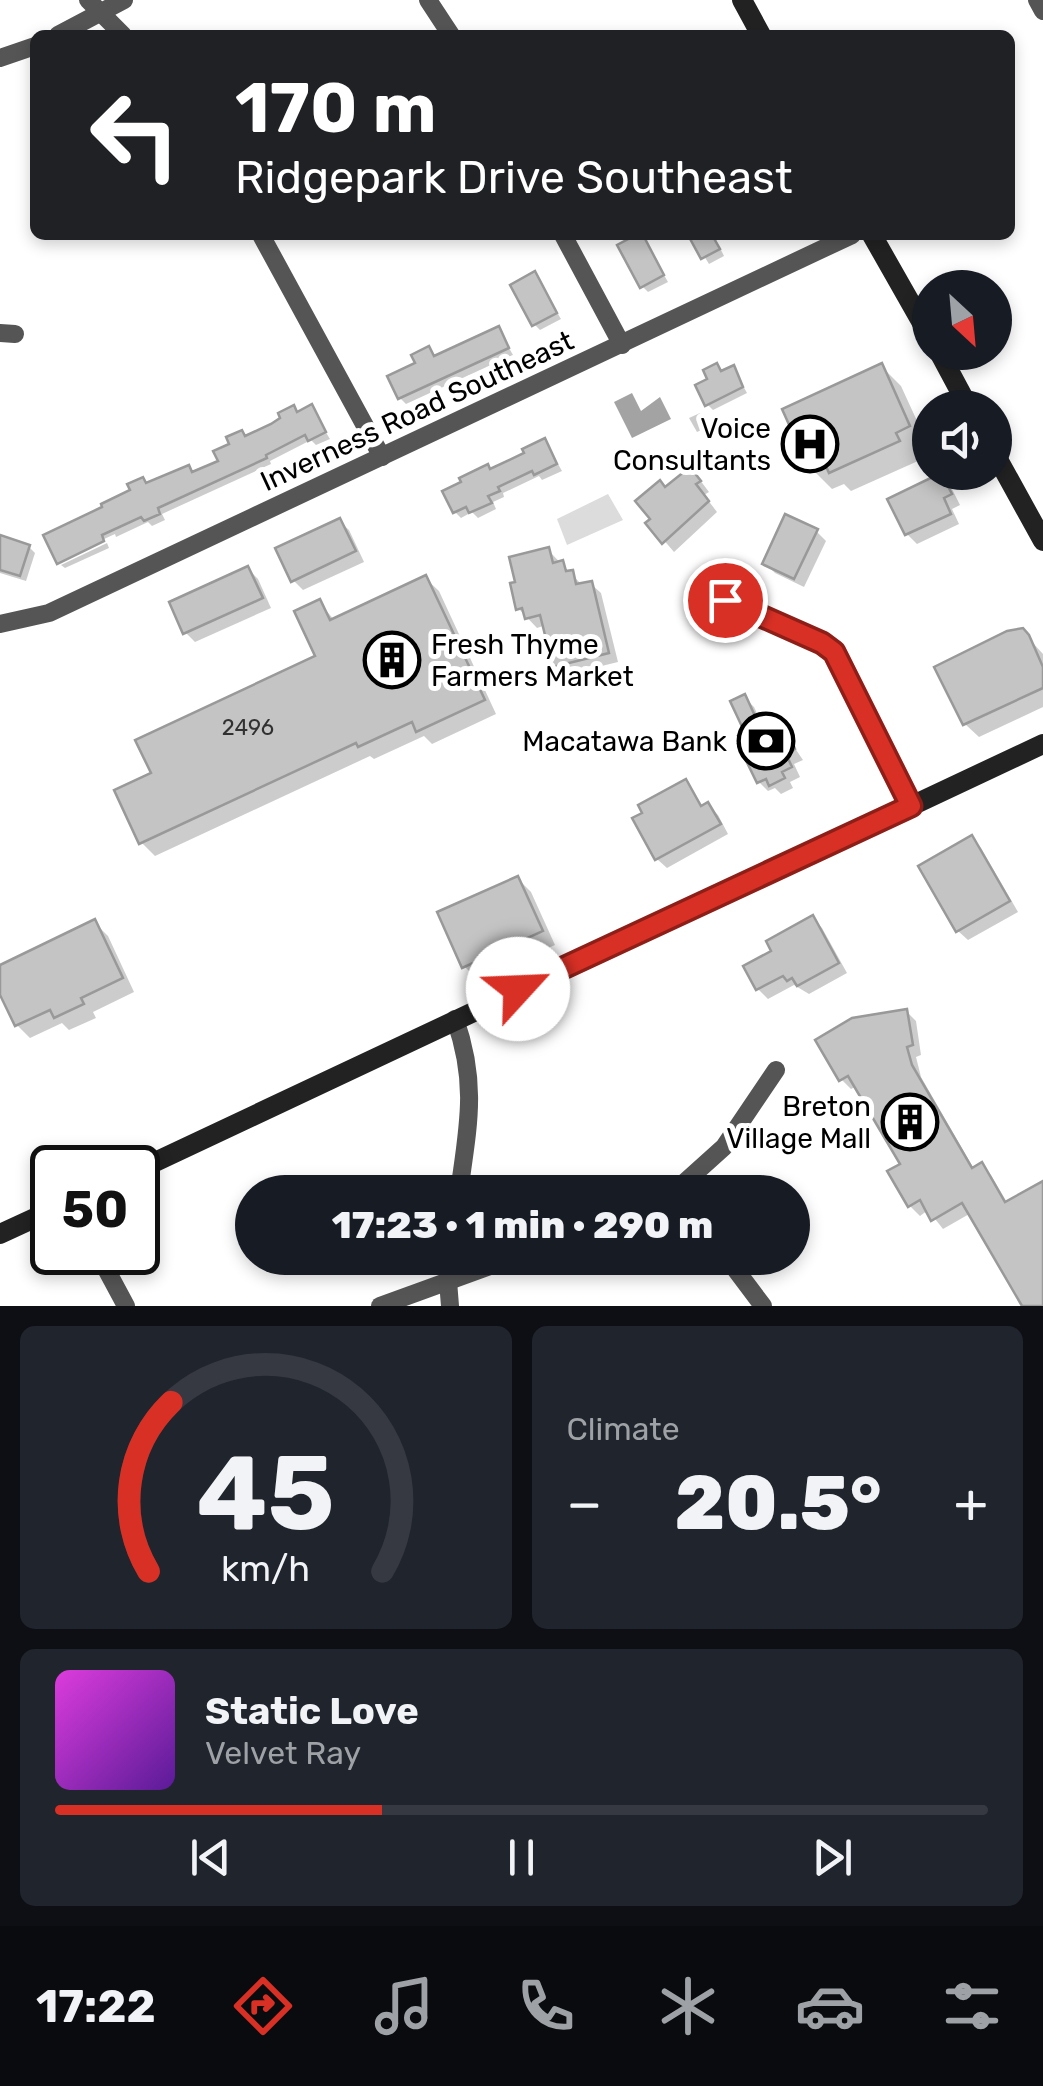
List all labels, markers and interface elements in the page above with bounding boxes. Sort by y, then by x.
text: 170 m [235,67,437,150]
icon: left [70,70,200,200]
text: Ridgepark Drive Southeast [235,151,793,204]
north arrow [912,270,1012,370]
map controls [912,270,1012,490]
street label: Inverness Road Southeast [255,324,579,498]
button: sound [912,390,1012,490]
place label: Voice Consultants [613,412,771,477]
hospital icon: Voice Consultants [780,414,840,474]
pin [683,558,768,643]
icon: arrive [698,573,753,628]
place label: Fresh Thyme Farmers Market [431,628,634,693]
building icon: Fresh Thyme Farmers Market [362,630,422,690]
bank icon: Macatawa Bank [736,711,796,771]
house number: 2496 [222,714,274,741]
place label: Macatawa Bank [522,725,728,758]
position arrow [466,937,570,1041]
place label: Breton Village Mall [726,1090,871,1155]
building icon: Breton Village Mall [880,1092,940,1152]
speed limit sign: 50 [30,1145,160,1275]
text: 17:23 · 1 min · 290 m [332,1202,713,1248]
text: Climate [567,1410,680,1448]
text: 45 [197,1432,335,1555]
text: 20.5° [675,1459,881,1548]
text: − [567,1471,602,1536]
text: + [954,1471,988,1536]
text: km/h [221,1548,310,1590]
text: Static Love [205,1688,419,1734]
text: Velvet Ray [205,1734,361,1772]
icon: previous [183,1830,238,1885]
icon: pause [494,1830,549,1885]
icon: next [805,1830,860,1885]
icon: directions [228,1971,298,2041]
icon: music [369,1971,439,2041]
icon: phone [511,1971,581,2041]
icon: climate [653,1971,723,2041]
icon: car [795,1971,865,2041]
icon: filters [937,1971,1007,2041]
text: 17:22 [36,1980,156,2033]

